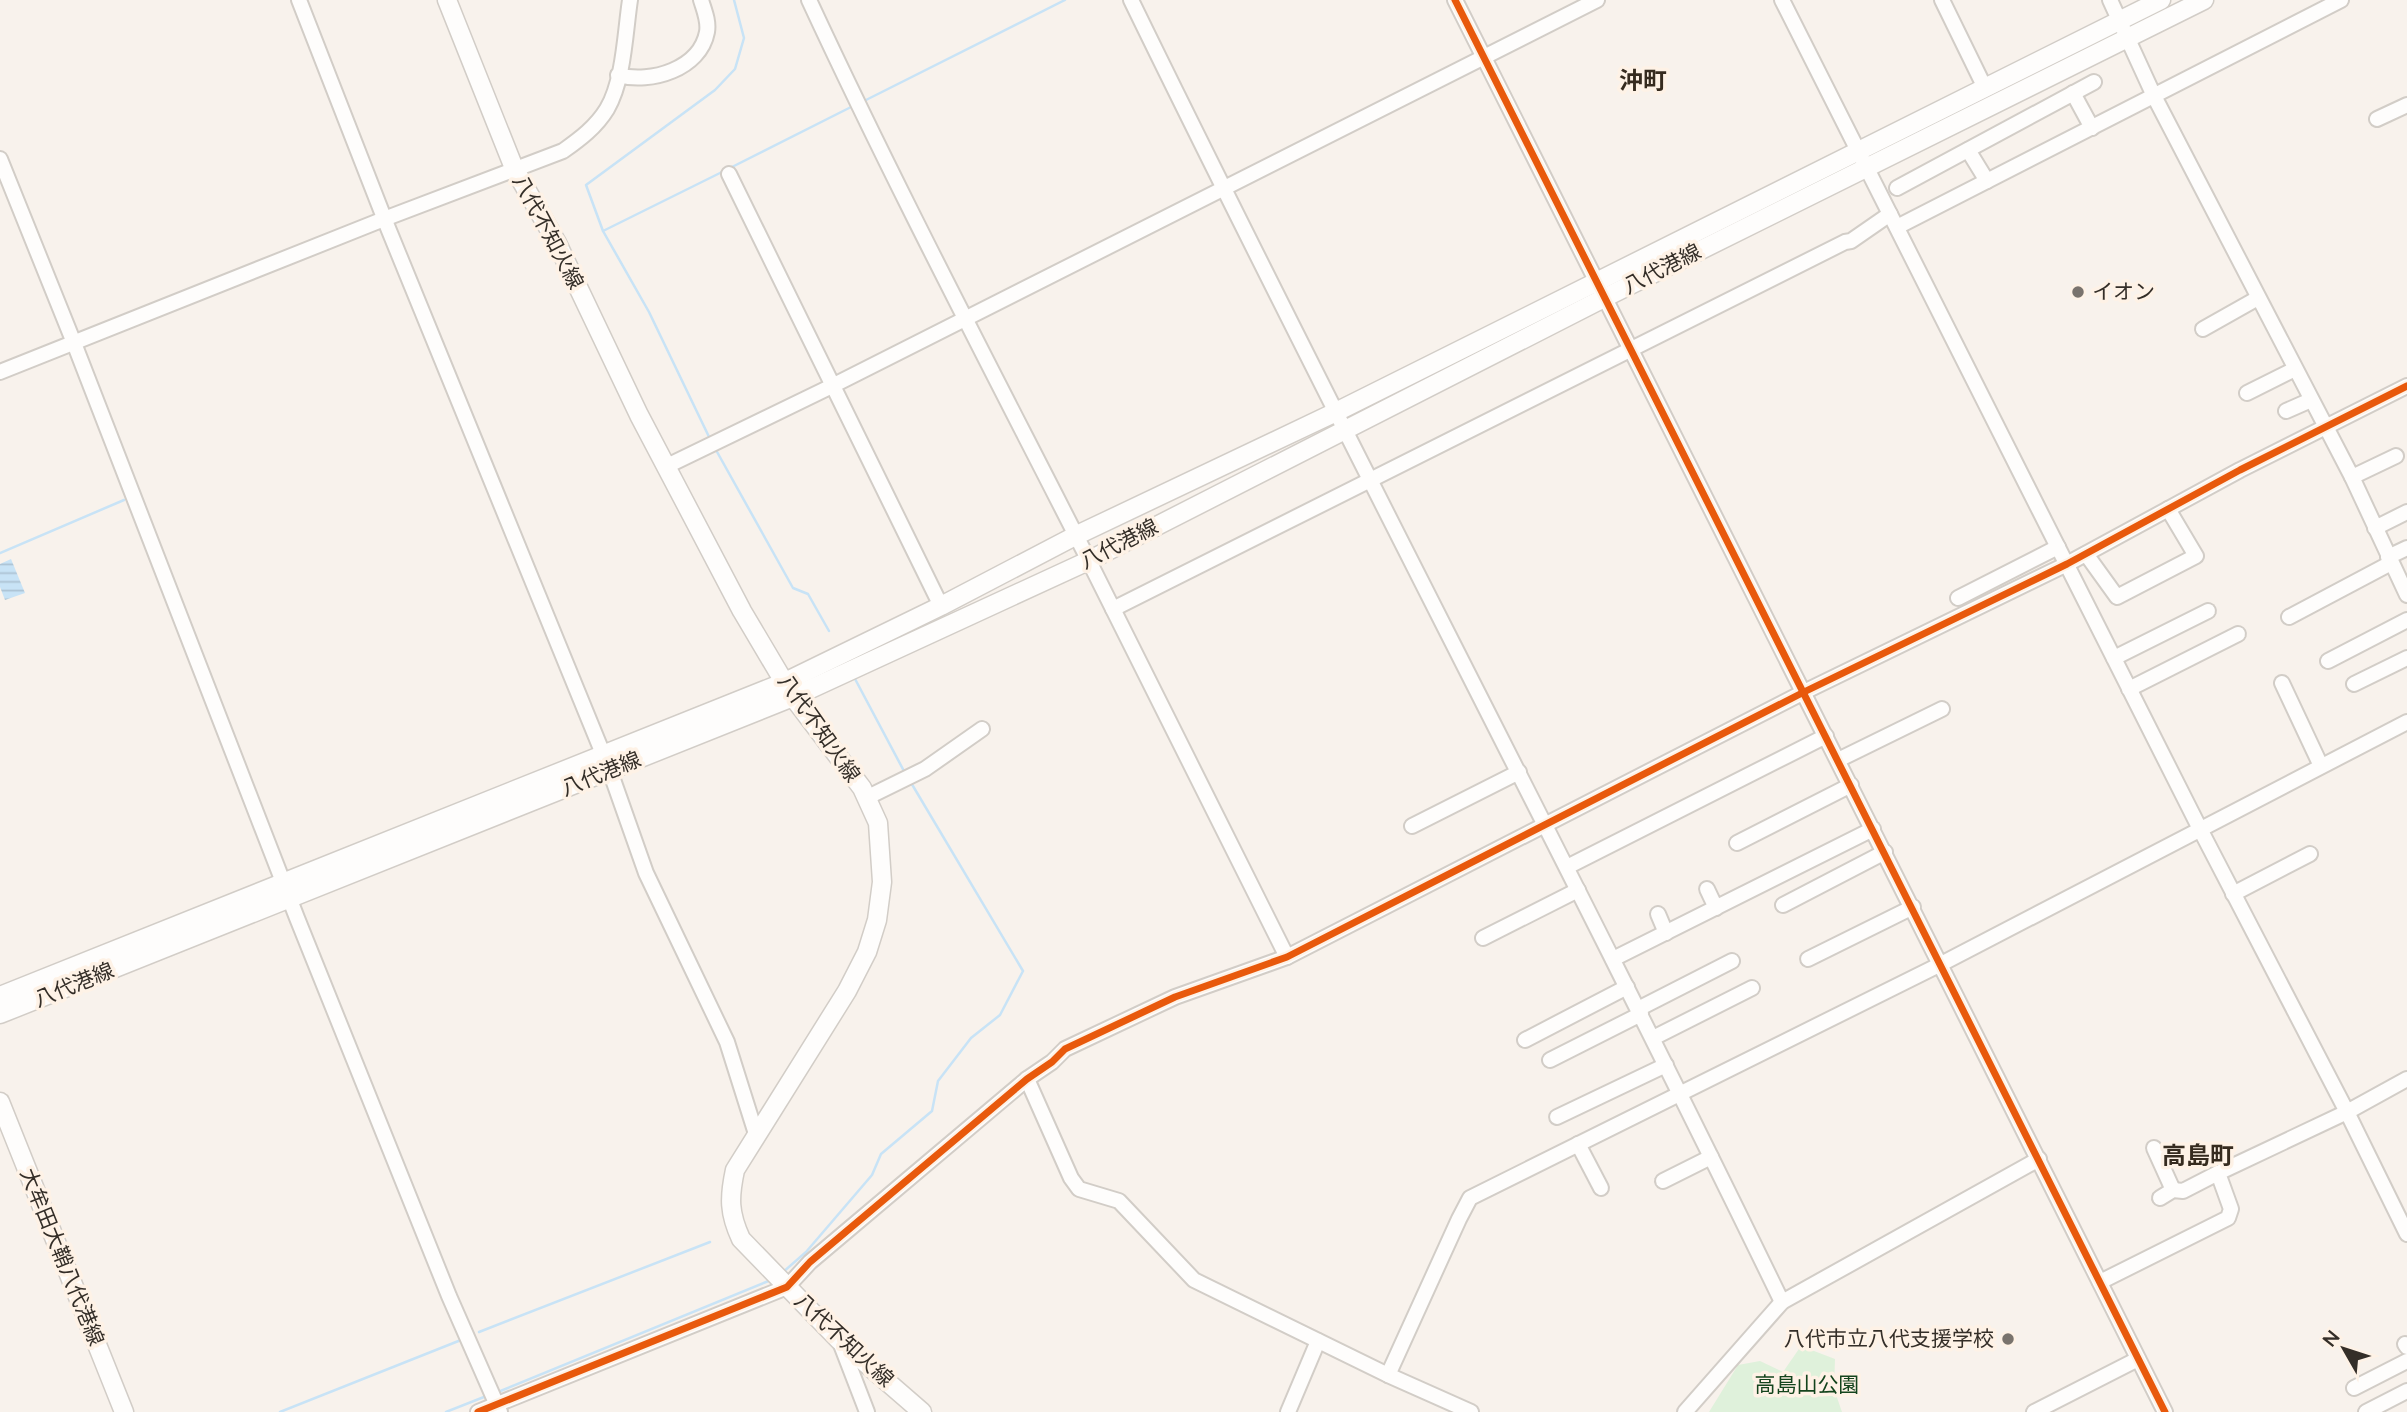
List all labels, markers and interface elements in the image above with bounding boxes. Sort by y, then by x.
district label: 沖町 [1619,65,1667,95]
street label: 八代不知火線 [508,170,590,293]
street label: 八代港線 [1618,237,1705,299]
place label: イオン [2092,278,2155,304]
marker: イオン [2070,284,2086,300]
street label: 八代港線 [1075,512,1162,574]
street label: 八代不知火線 [773,668,867,786]
street label: 八代港線 [557,745,644,801]
street label: 八代港線 [30,956,117,1012]
district label: 高島町 [2162,1140,2234,1170]
street label: 大牟田大鞘八代港線 [15,1164,110,1349]
street label: 八代不知火線 [790,1287,900,1392]
north arrow [2309,1314,2379,1384]
place label: 八代市立八代支援学校 [1784,1325,1994,1351]
text: N [2317,1325,2345,1351]
marker: 八代市立八代支援学校 [2000,1331,2016,1347]
park label: 高島山公園 [1755,1371,1860,1397]

